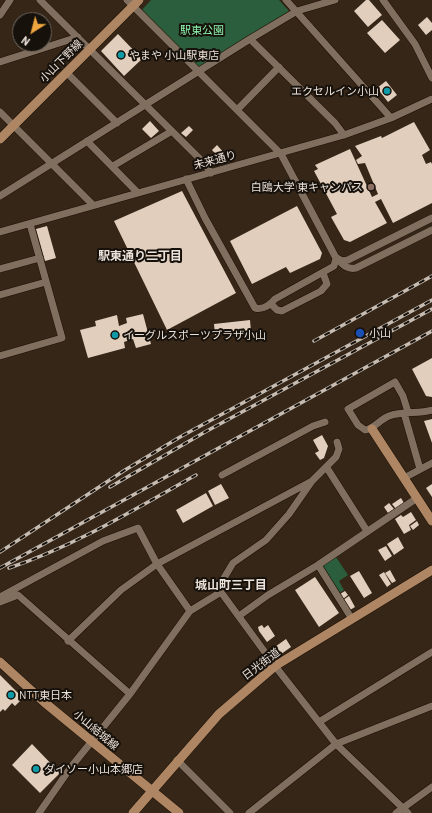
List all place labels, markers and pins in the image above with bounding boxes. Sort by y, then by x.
place label: やまや 小山駅東店 [129,48,219,62]
marker: やまや 小山駅東店 [116,50,126,60]
place label: エクセルイン小山 [291,84,379,98]
marker: エクセルイン小山 [382,86,392,96]
place label: 白鴎大学 東キャンパス [251,180,363,194]
marker: 白鴎大学 東キャンパス [366,182,376,192]
place label: 小山 [369,326,391,340]
marker: 小山 [354,327,366,339]
place label: イーグルスポーツプラザ小山 [123,328,266,342]
marker: イーグルスポーツプラザ小山 [110,330,120,340]
place label: NTT東日本 [19,688,72,702]
marker: NTT東日本 [6,690,16,700]
place label: ダイソー小山本郷店 [44,762,143,776]
marker: ダイソー小山本郷店 [31,764,41,774]

